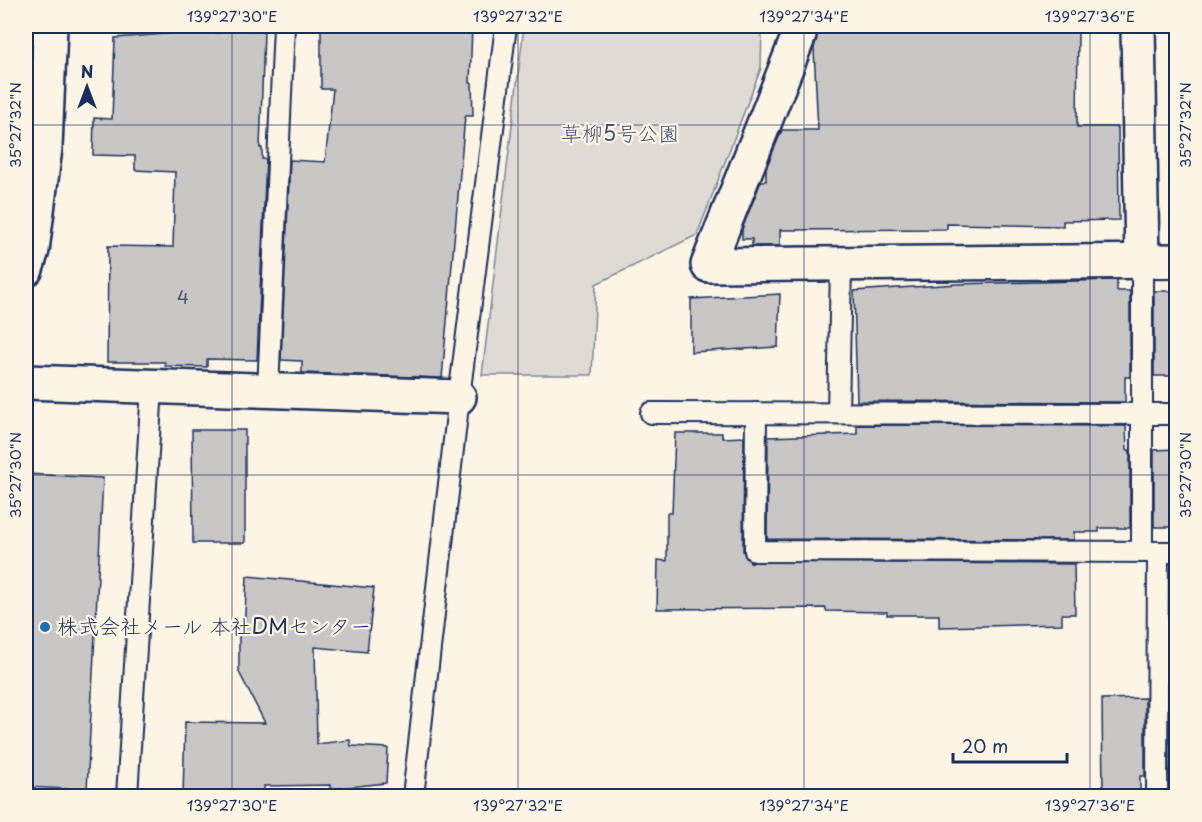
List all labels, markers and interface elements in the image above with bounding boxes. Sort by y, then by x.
text: 139°27'30"E [187,4,277,27]
text: 139°27'32"E [473,4,563,27]
text: 139°27'34"E [759,4,849,27]
text: 139°27'36"E [1045,4,1135,27]
north arrow [57,57,117,117]
text: N [81,59,93,83]
text: 35°27'32"N [3,82,26,168]
text: 35°27'32"N [1173,82,1196,168]
park label: 草柳5号公園 [561,116,679,148]
house number: 4 [177,283,189,310]
text: 35°27'30"N [3,432,26,518]
text: 35°27'30"N [1173,432,1196,518]
place label: 株式会社メール 本社DMセンター [57,609,371,641]
marker: 株式会社メール 本社DMセンター [38,620,52,634]
scale bar [953,726,1067,764]
text: 20 m [962,732,1008,759]
text: 139°27'30"E [187,793,277,816]
text: 139°27'32"E [473,793,563,816]
text: 139°27'34"E [759,793,849,816]
text: 139°27'36"E [1045,793,1135,816]

